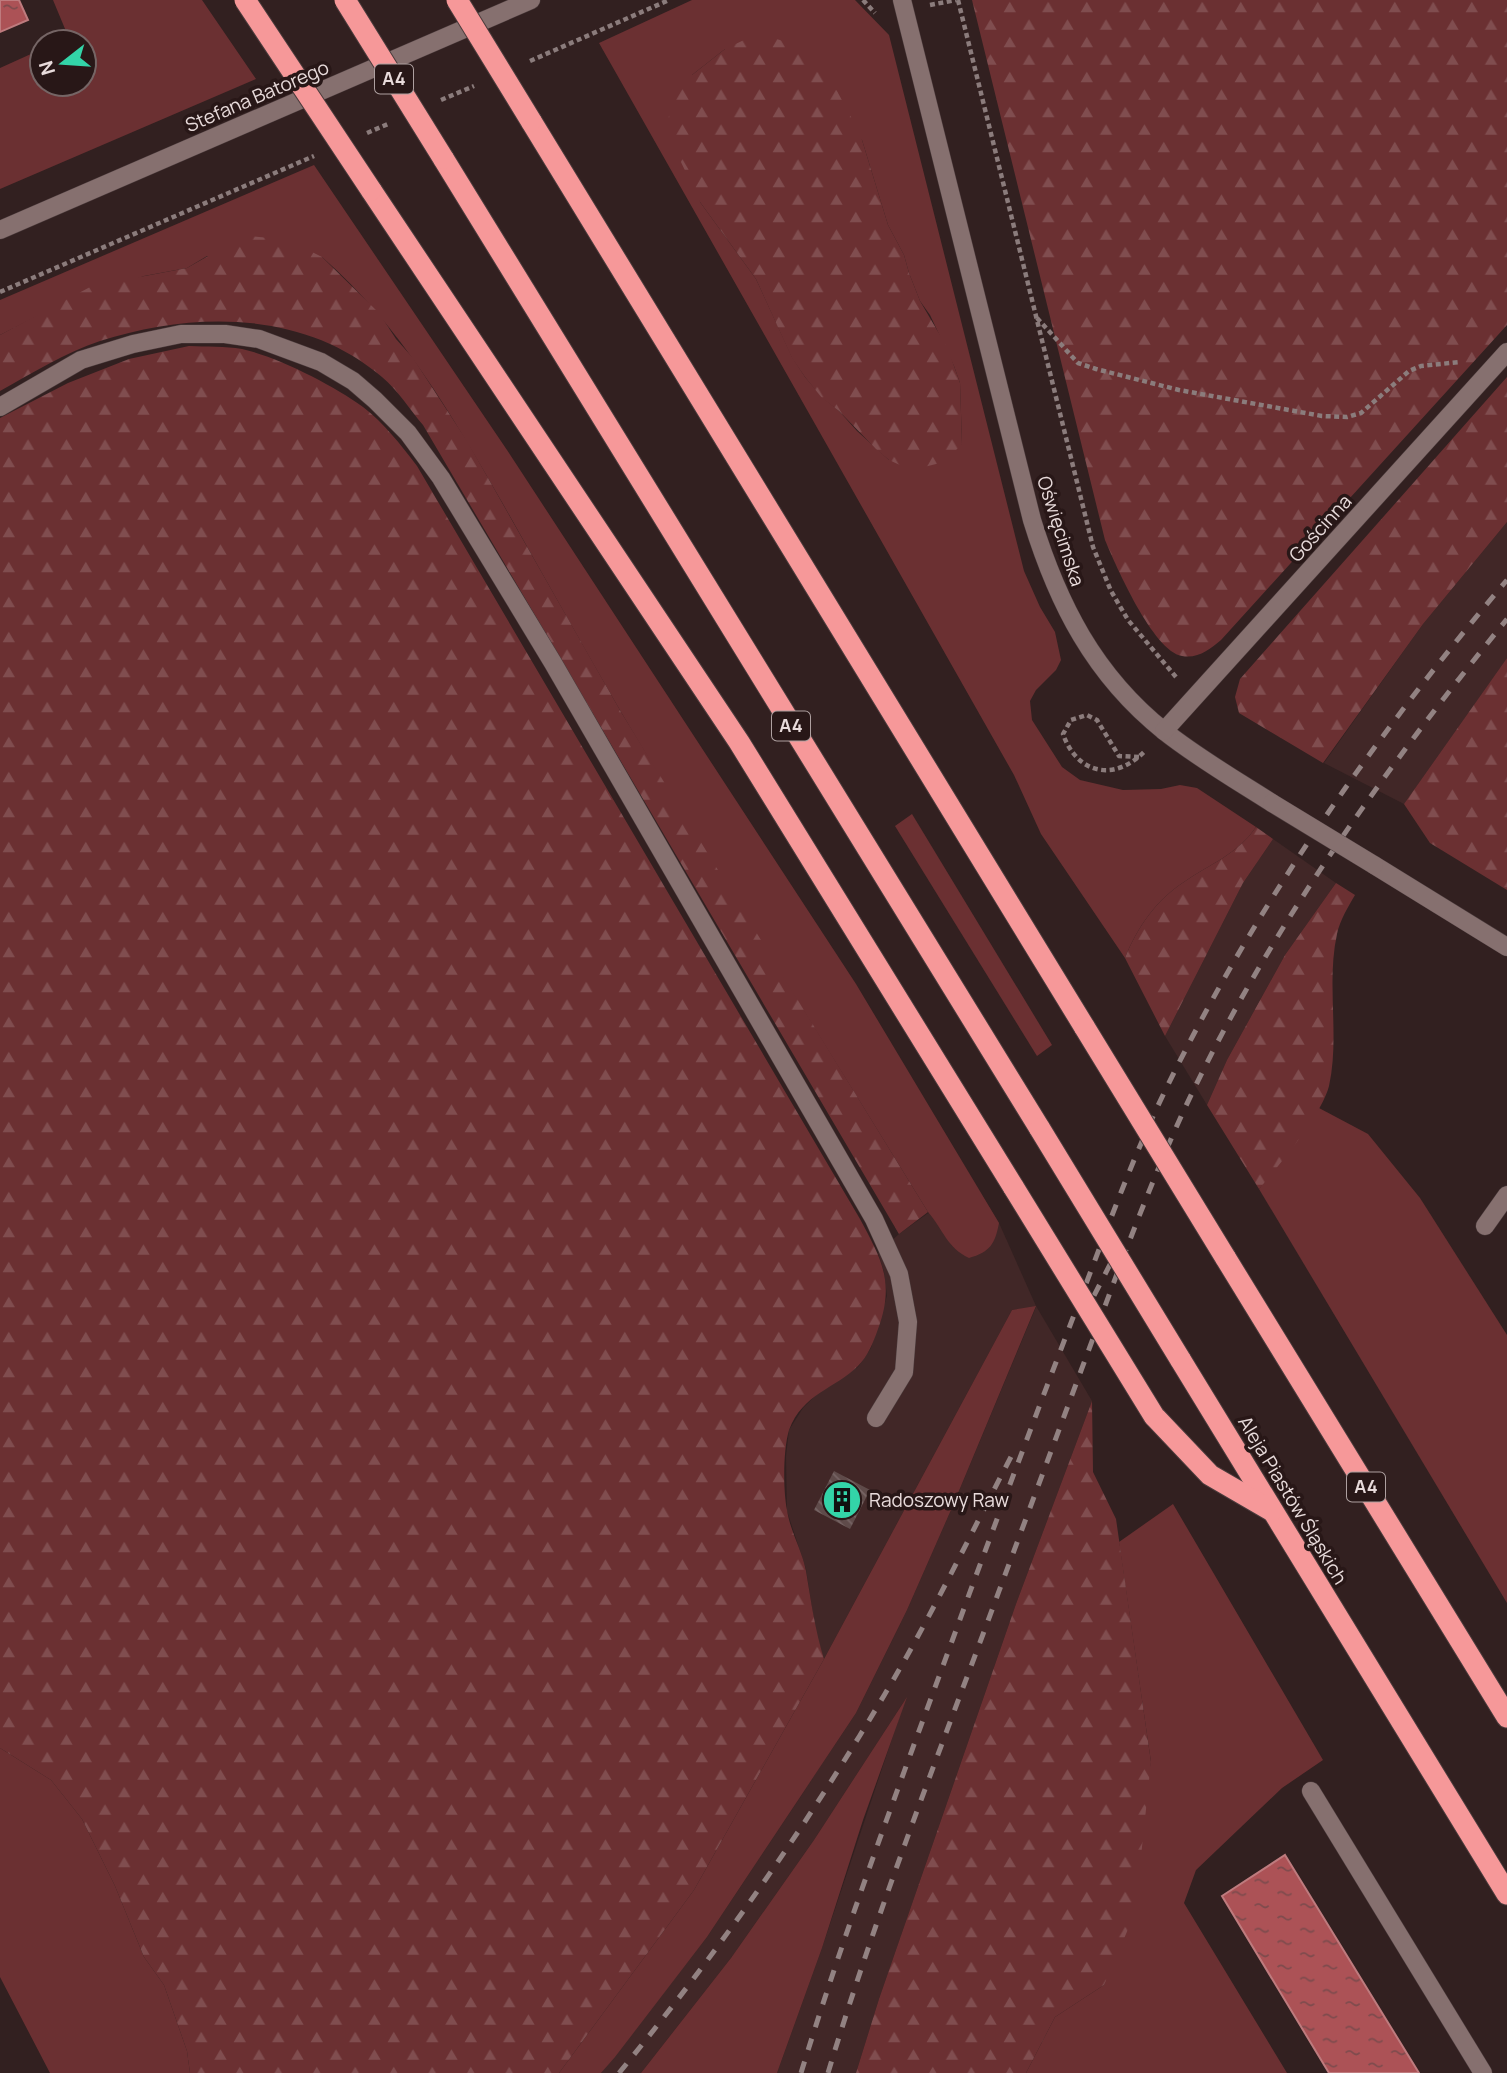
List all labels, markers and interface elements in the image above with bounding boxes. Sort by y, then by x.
north arrow [28,28,98,98]
street label: Stefana Batorego [181,54,333,138]
text: N [32,58,61,78]
road number: A4 [375,64,413,94]
street label: Oświęcimska [1031,473,1091,589]
street label: Gościnna [1283,489,1357,567]
road number: A4 [772,712,810,740]
street label: Aleja Piastów Śląskich [1232,1411,1354,1589]
road number: A4 [1347,1472,1385,1502]
building icon: Radoszowy Raw [821,1479,863,1521]
place label: Radoszowy Raw [869,1487,1010,1513]

